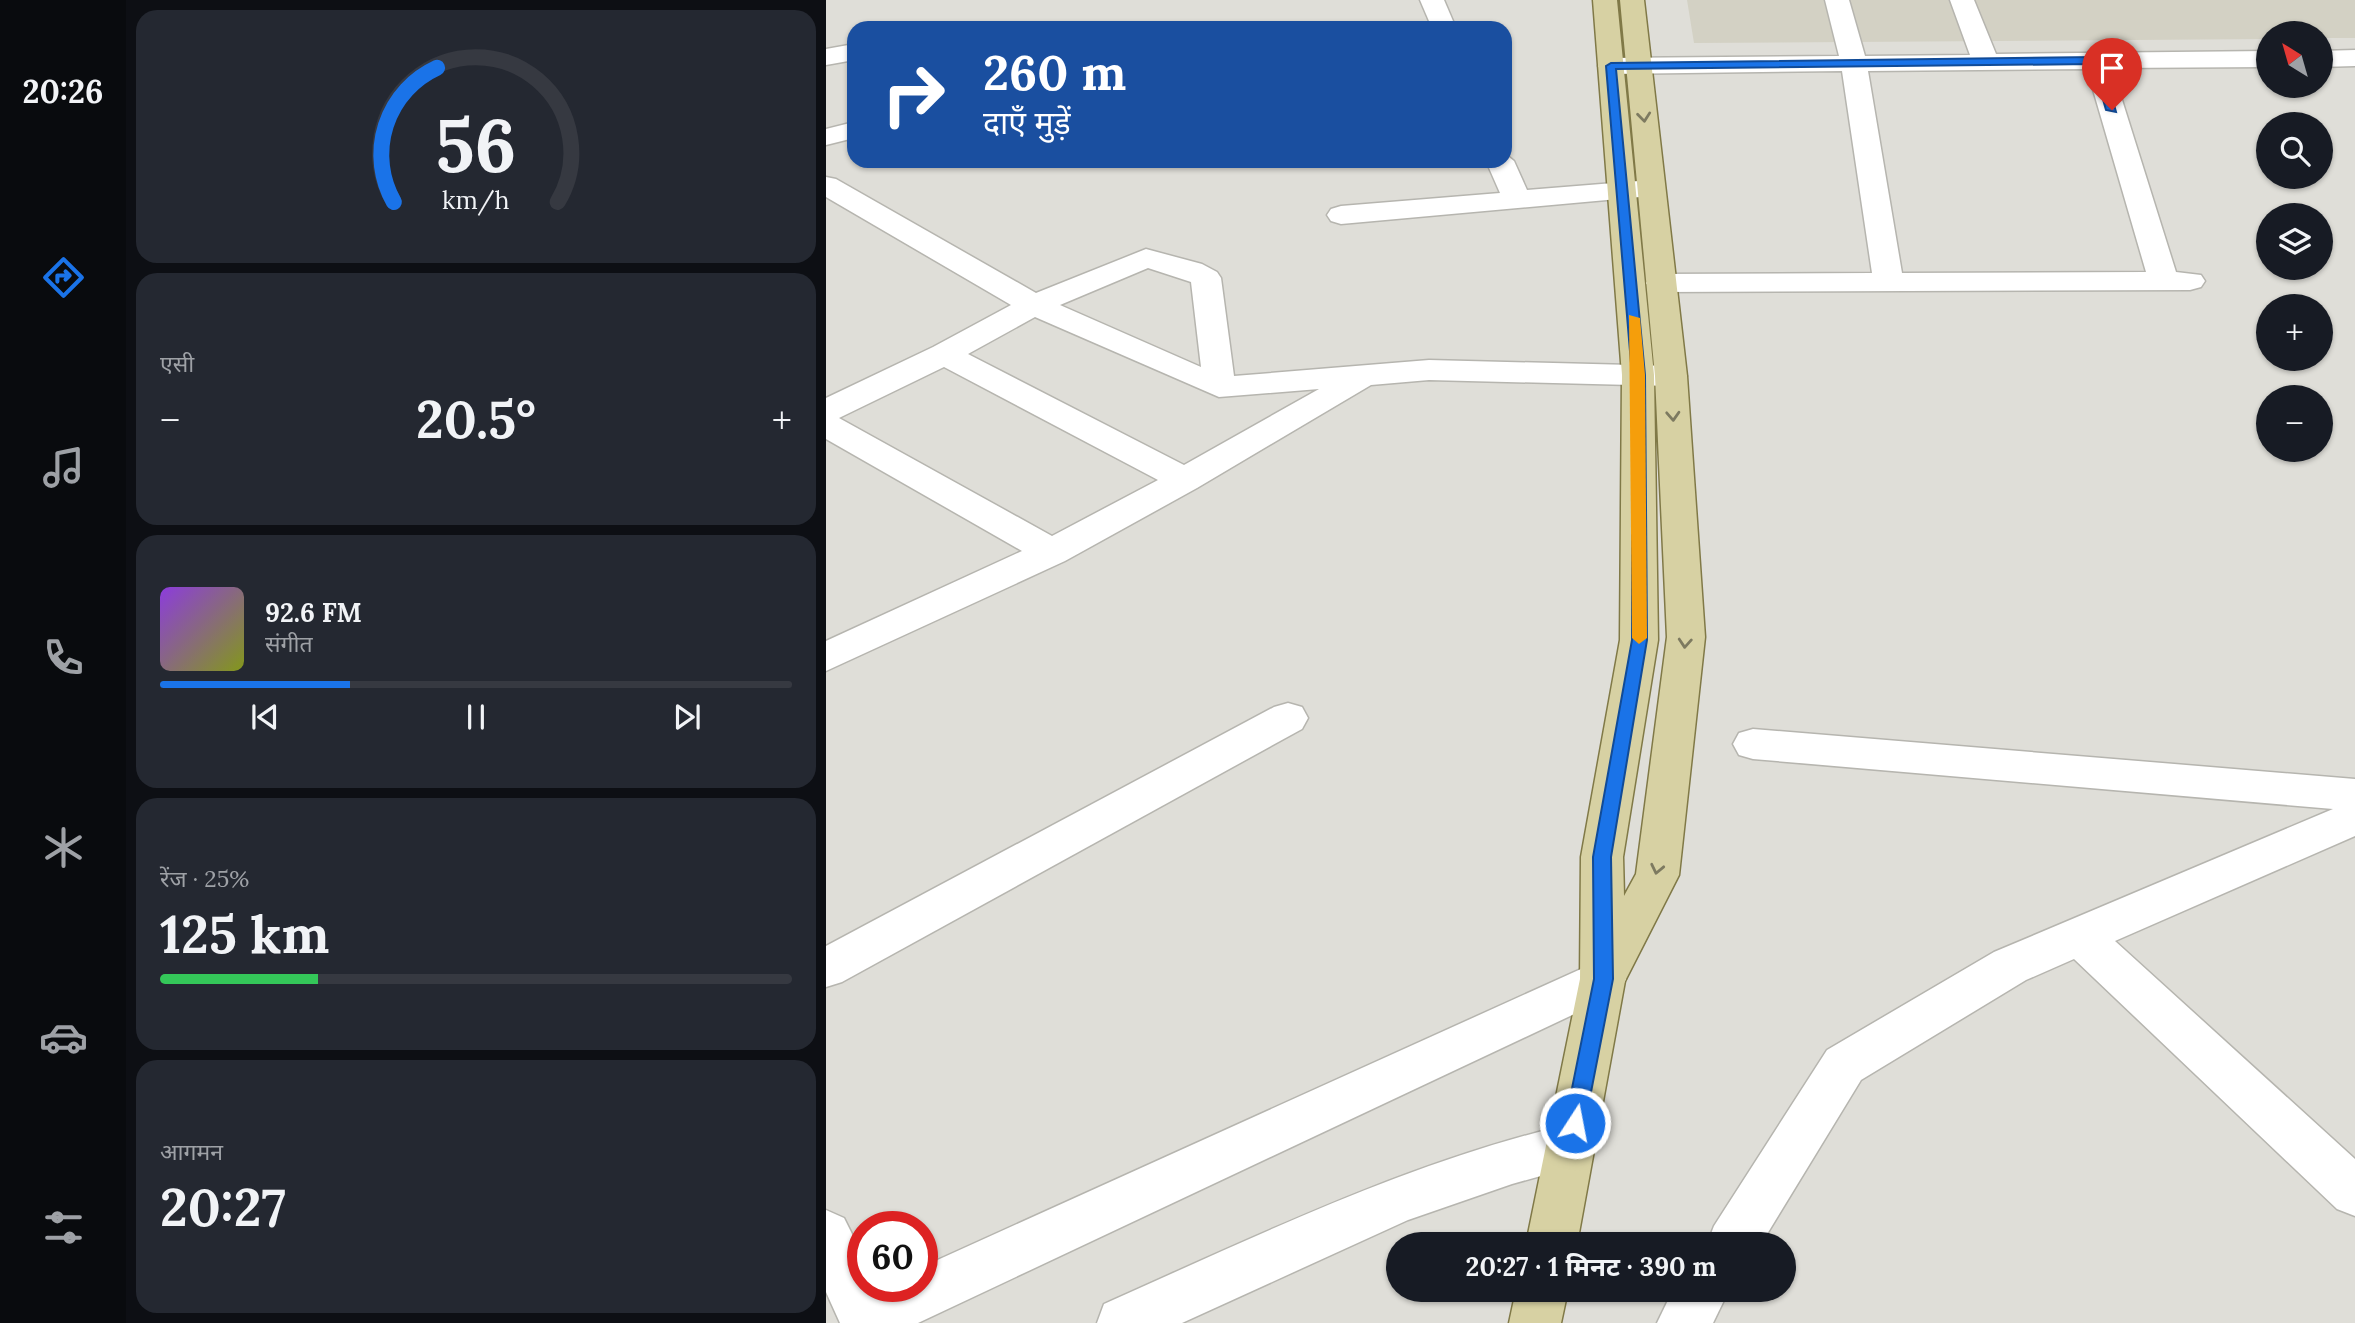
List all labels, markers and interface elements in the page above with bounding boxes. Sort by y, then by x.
north arrow [2256,21,2333,98]
map controls [2256,21,2333,462]
pin [2082,38,2142,110]
text: 260 m [983,41,1126,103]
icon: right [868,49,959,140]
icon: arrive [2093,49,2131,87]
text: 20:26 [23,71,103,112]
text: 56 [435,100,517,193]
text: दाएँ मुड़ें [983,102,1071,143]
one-way arrow [1636,111,1651,122]
button: search [2256,112,2333,189]
text: km/h [442,184,510,216]
button: layers [2256,203,2333,280]
icon: directions [39,253,88,302]
button: + [2256,294,2333,371]
text: एसी [160,349,194,378]
button: − [2256,385,2333,462]
text: 20.5° [416,386,536,452]
text: − [160,396,180,444]
text: + [772,396,792,444]
one-way arrow [1665,411,1680,422]
icon: music [39,443,88,492]
text: 92.6 FM [265,596,362,629]
text: संगीत [265,629,313,658]
icon: phone [39,633,88,682]
one-way arrow [1678,638,1693,649]
icon: previous [246,698,284,736]
icon: pause [457,698,495,736]
icon: next [668,698,706,736]
icon: climate [39,823,88,872]
one-way arrow [1650,863,1665,875]
text: रेंज · 25% [160,864,249,893]
text: 125 km [160,901,329,967]
icon: car [39,1013,88,1062]
position arrow [1538,1086,1612,1160]
text: आगमन [160,1137,223,1166]
text: 20:27 [160,1174,286,1240]
icon: filters [39,1203,88,1252]
speed limit sign: 60 [847,1211,938,1302]
text: 20:27 · 1 मिनट · 390 m [1466,1250,1716,1283]

